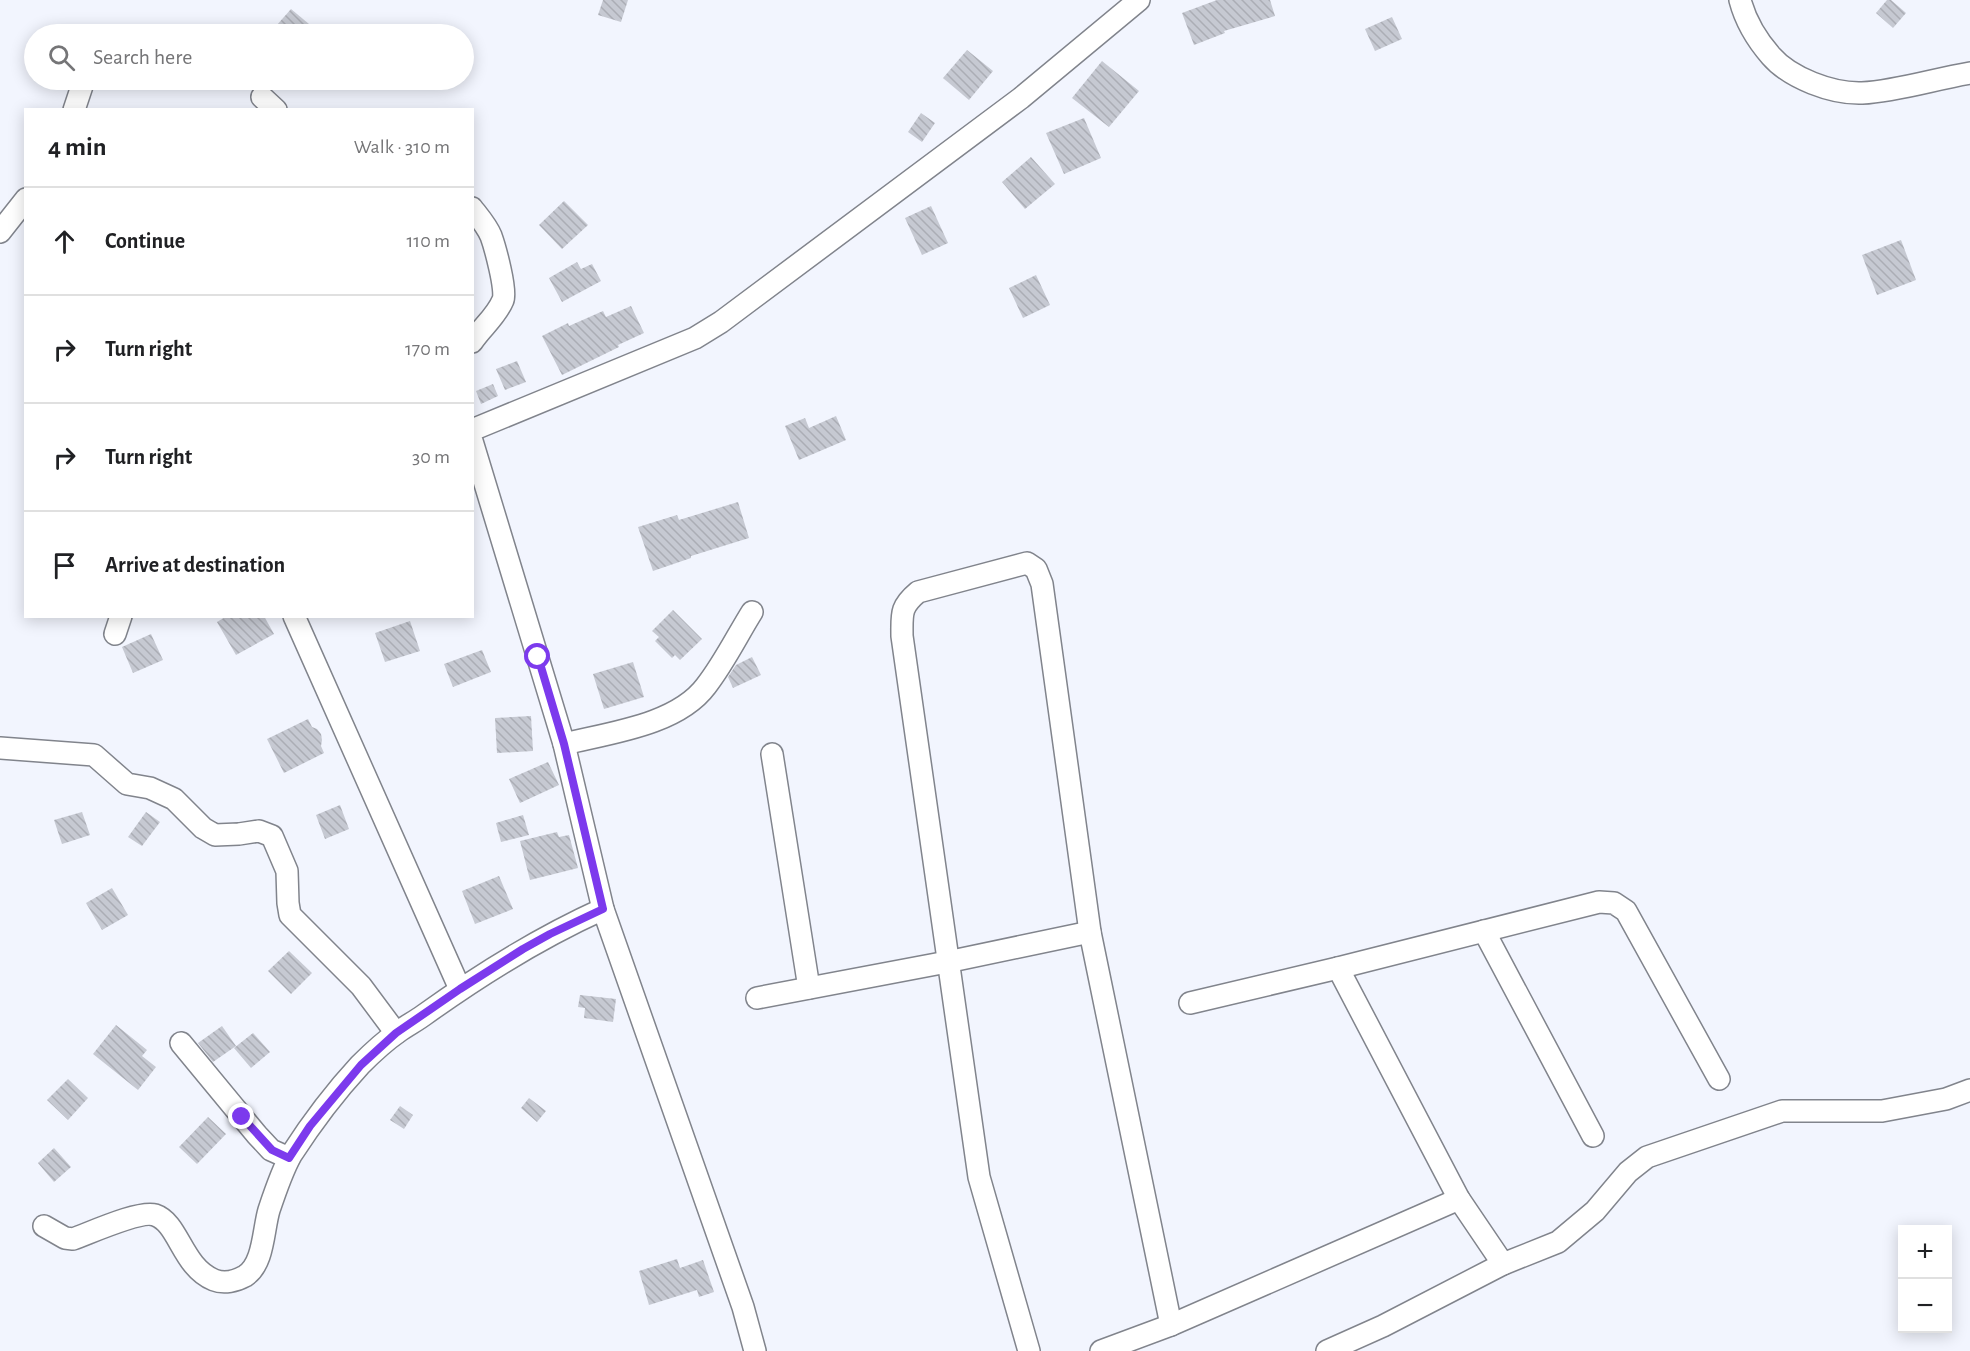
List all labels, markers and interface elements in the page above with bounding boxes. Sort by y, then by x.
search box [24,24,474,90]
icon: search [45,41,78,74]
text: Search here [93,46,192,68]
text: 4 min [48,134,107,160]
text: Walk · 310 m [354,137,450,157]
icon: ahead [48,225,81,258]
text: Continue [105,230,185,252]
text: 110 m [406,231,450,251]
icon: right [48,333,81,366]
text: Turn right [105,338,192,360]
text: 170 m [405,339,450,359]
icon: right [48,441,81,474]
text: Turn right [105,446,192,468]
text: 30 m [412,447,450,467]
icon: arrive [48,549,81,582]
text: Arrive at destination [105,554,285,576]
route start [524,643,550,669]
route end [228,1103,254,1129]
map controls [1898,1225,1952,1333]
button: + [1898,1225,1952,1279]
button: − [1898,1279,1952,1333]

